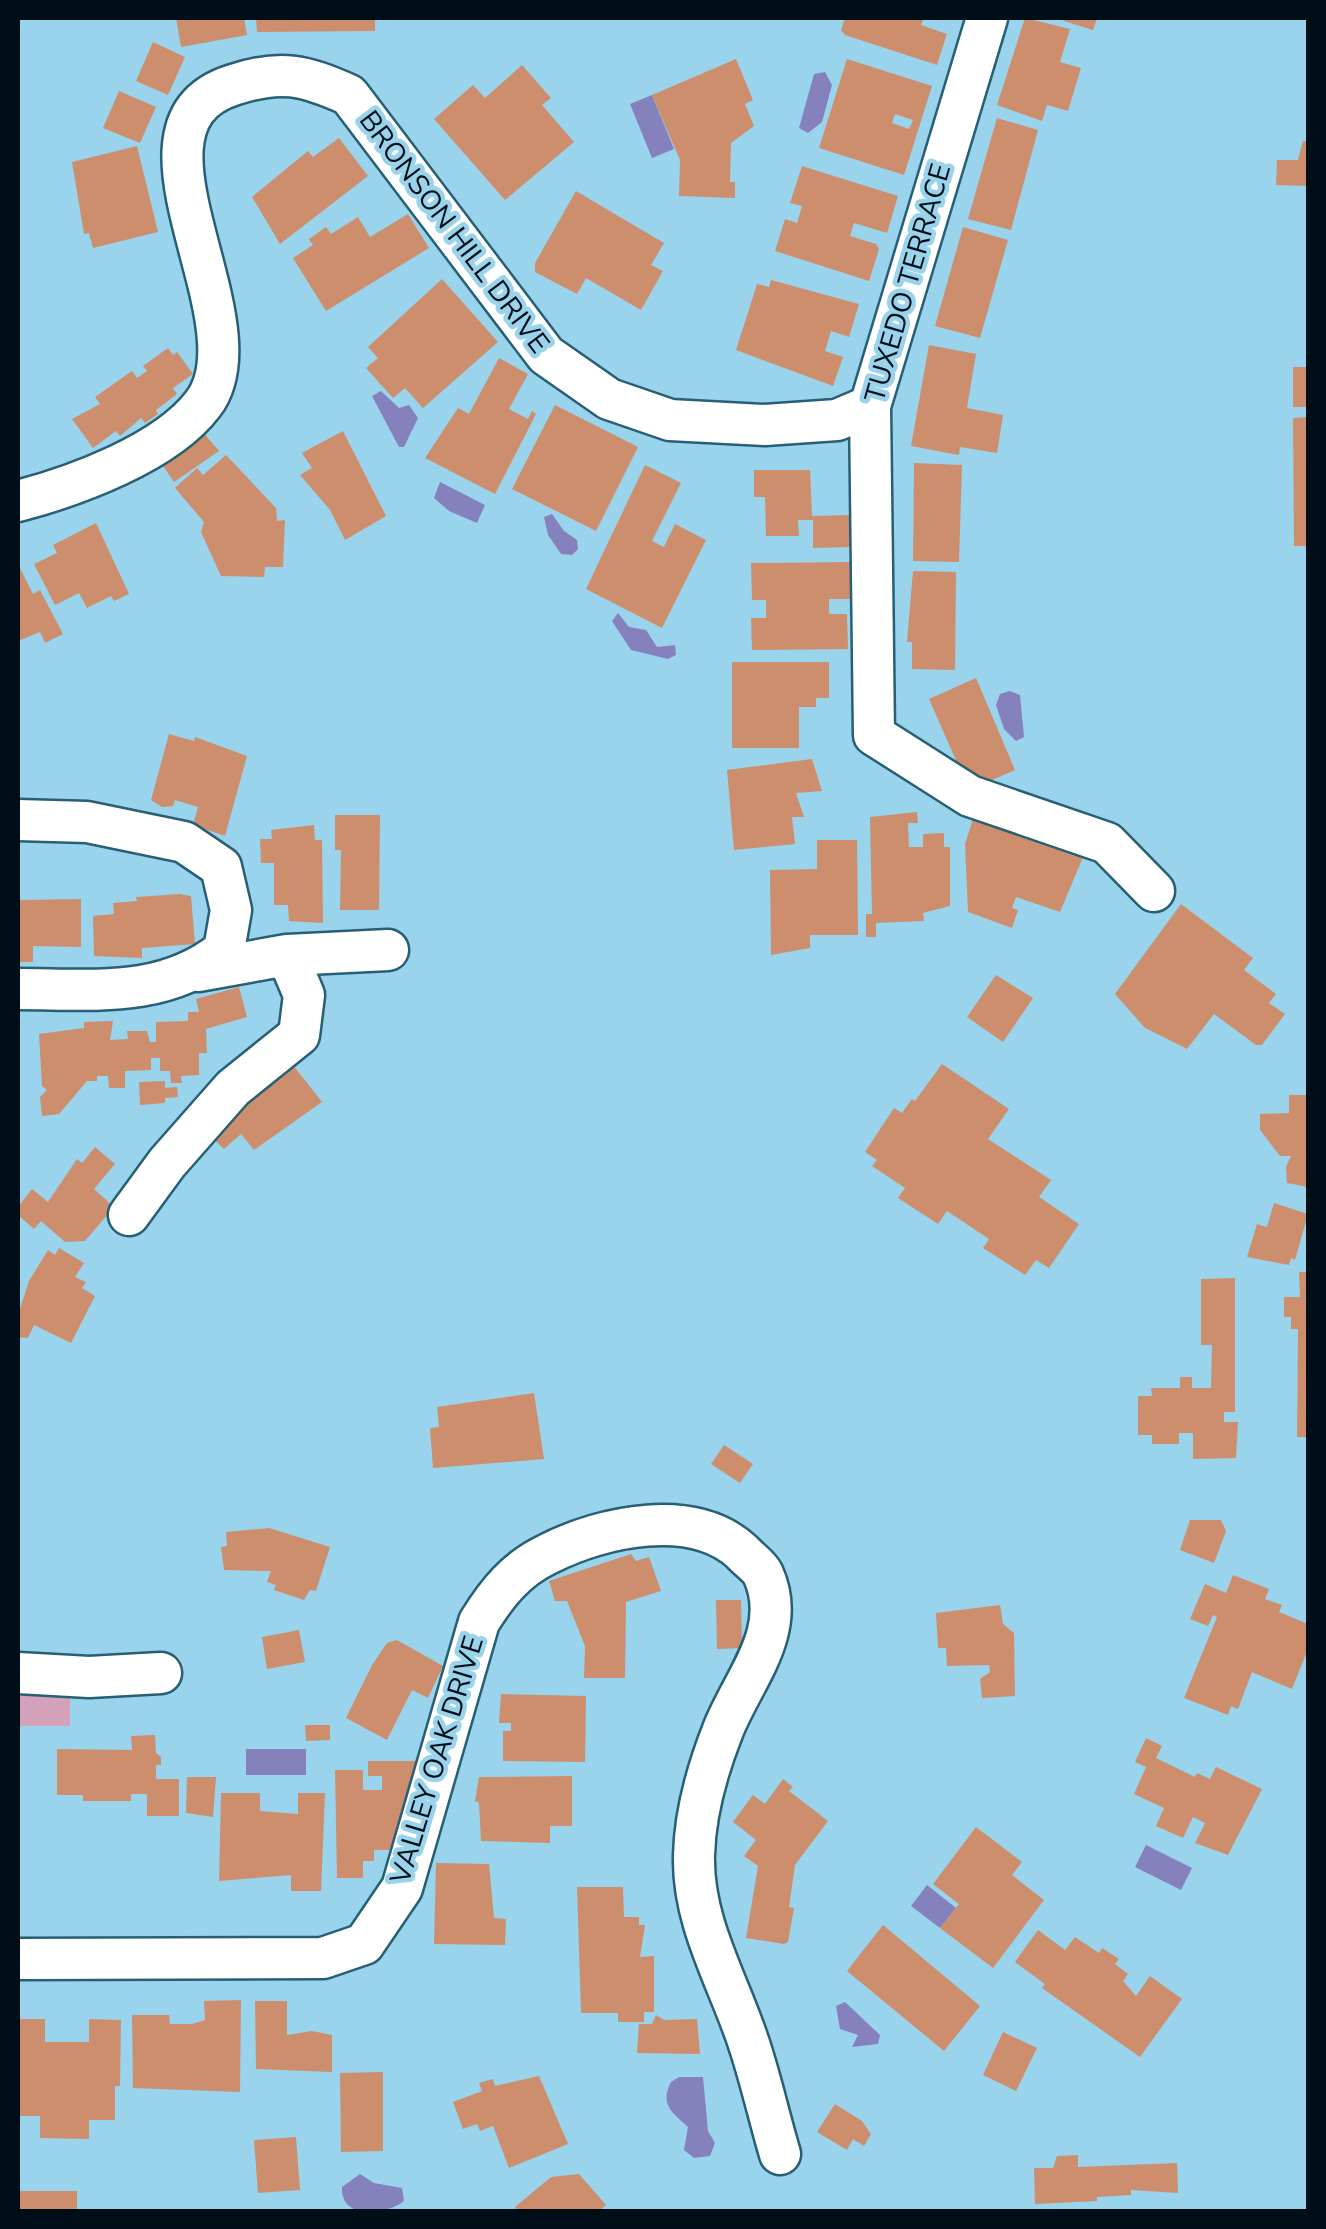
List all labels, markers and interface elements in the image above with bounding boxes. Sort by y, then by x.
street label: BRONSON HILL DRIVE [350,103,558,361]
street label: TUXEDO TERRACE [856,159,960,407]
street label: VALLEY OAK DRIVE [381,1631,493,1889]

